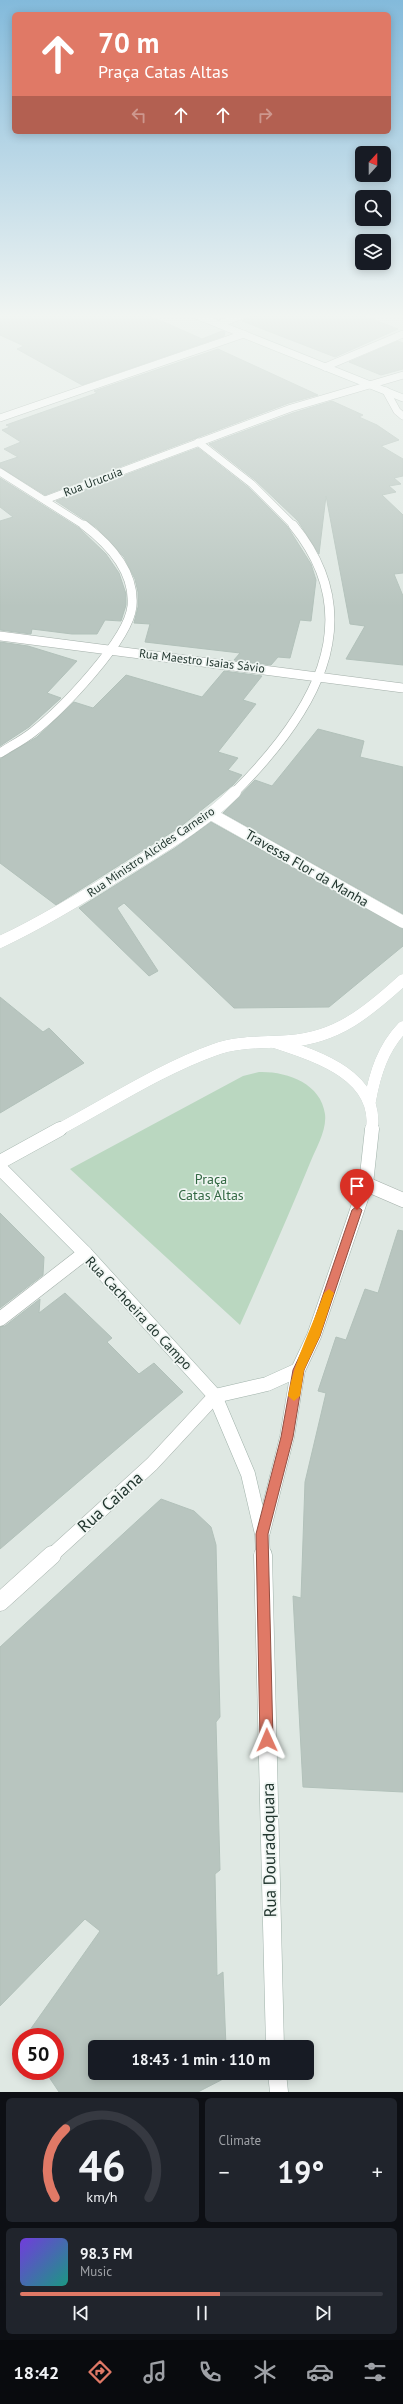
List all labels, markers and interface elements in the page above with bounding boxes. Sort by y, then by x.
text: 70 m [98,24,159,61]
icon: ahead [32,28,84,80]
text: Praça Catas Altas [98,60,228,83]
icon: left [128,104,150,126]
icon: ahead [170,104,192,126]
icon: ahead [212,104,234,126]
icon: right [254,104,276,126]
north arrow [355,146,391,182]
map controls [355,146,391,270]
button: search [355,190,391,226]
button: layers [355,234,391,270]
street label: Rua Urucuia [61,463,125,500]
street label: Rua Maestro Isaias Sávio [138,645,266,676]
street label: Rua Ministro Alcides Carneiro [84,803,217,900]
street label: Travessa Flor da Manha [242,825,372,911]
pin [340,1169,374,1210]
park label: Praça Catas Altas [178,1170,244,1204]
icon: arrive [346,1175,368,1197]
street label: Rua Cachoeira do Campo [82,1252,196,1374]
street label: Rua Caiana [73,1467,147,1537]
position arrow [246,1719,288,1761]
street label: Rua Douradoquara [257,1782,281,1918]
speed limit sign: 50 [12,2028,64,2080]
text: 18:43 · 1 min · 110 m [132,2050,270,2069]
text: Climate [219,2132,261,2149]
text: 46 [79,2139,126,2192]
text: 19° [277,2152,324,2191]
text: − [219,2158,230,2186]
text: + [372,2158,383,2186]
text: km/h [87,2187,118,2206]
text: 98.3 FM [80,2244,133,2263]
text: Music [80,2263,112,2280]
icon: previous [70,2302,92,2324]
icon: pause [191,2302,213,2324]
icon: next [312,2302,334,2324]
icon: directions [86,2358,114,2386]
icon: music [141,2358,169,2386]
icon: phone [196,2358,224,2386]
icon: climate [251,2358,279,2386]
icon: car [306,2358,334,2386]
icon: filters [361,2358,389,2386]
text: 18:42 [14,2361,59,2384]

